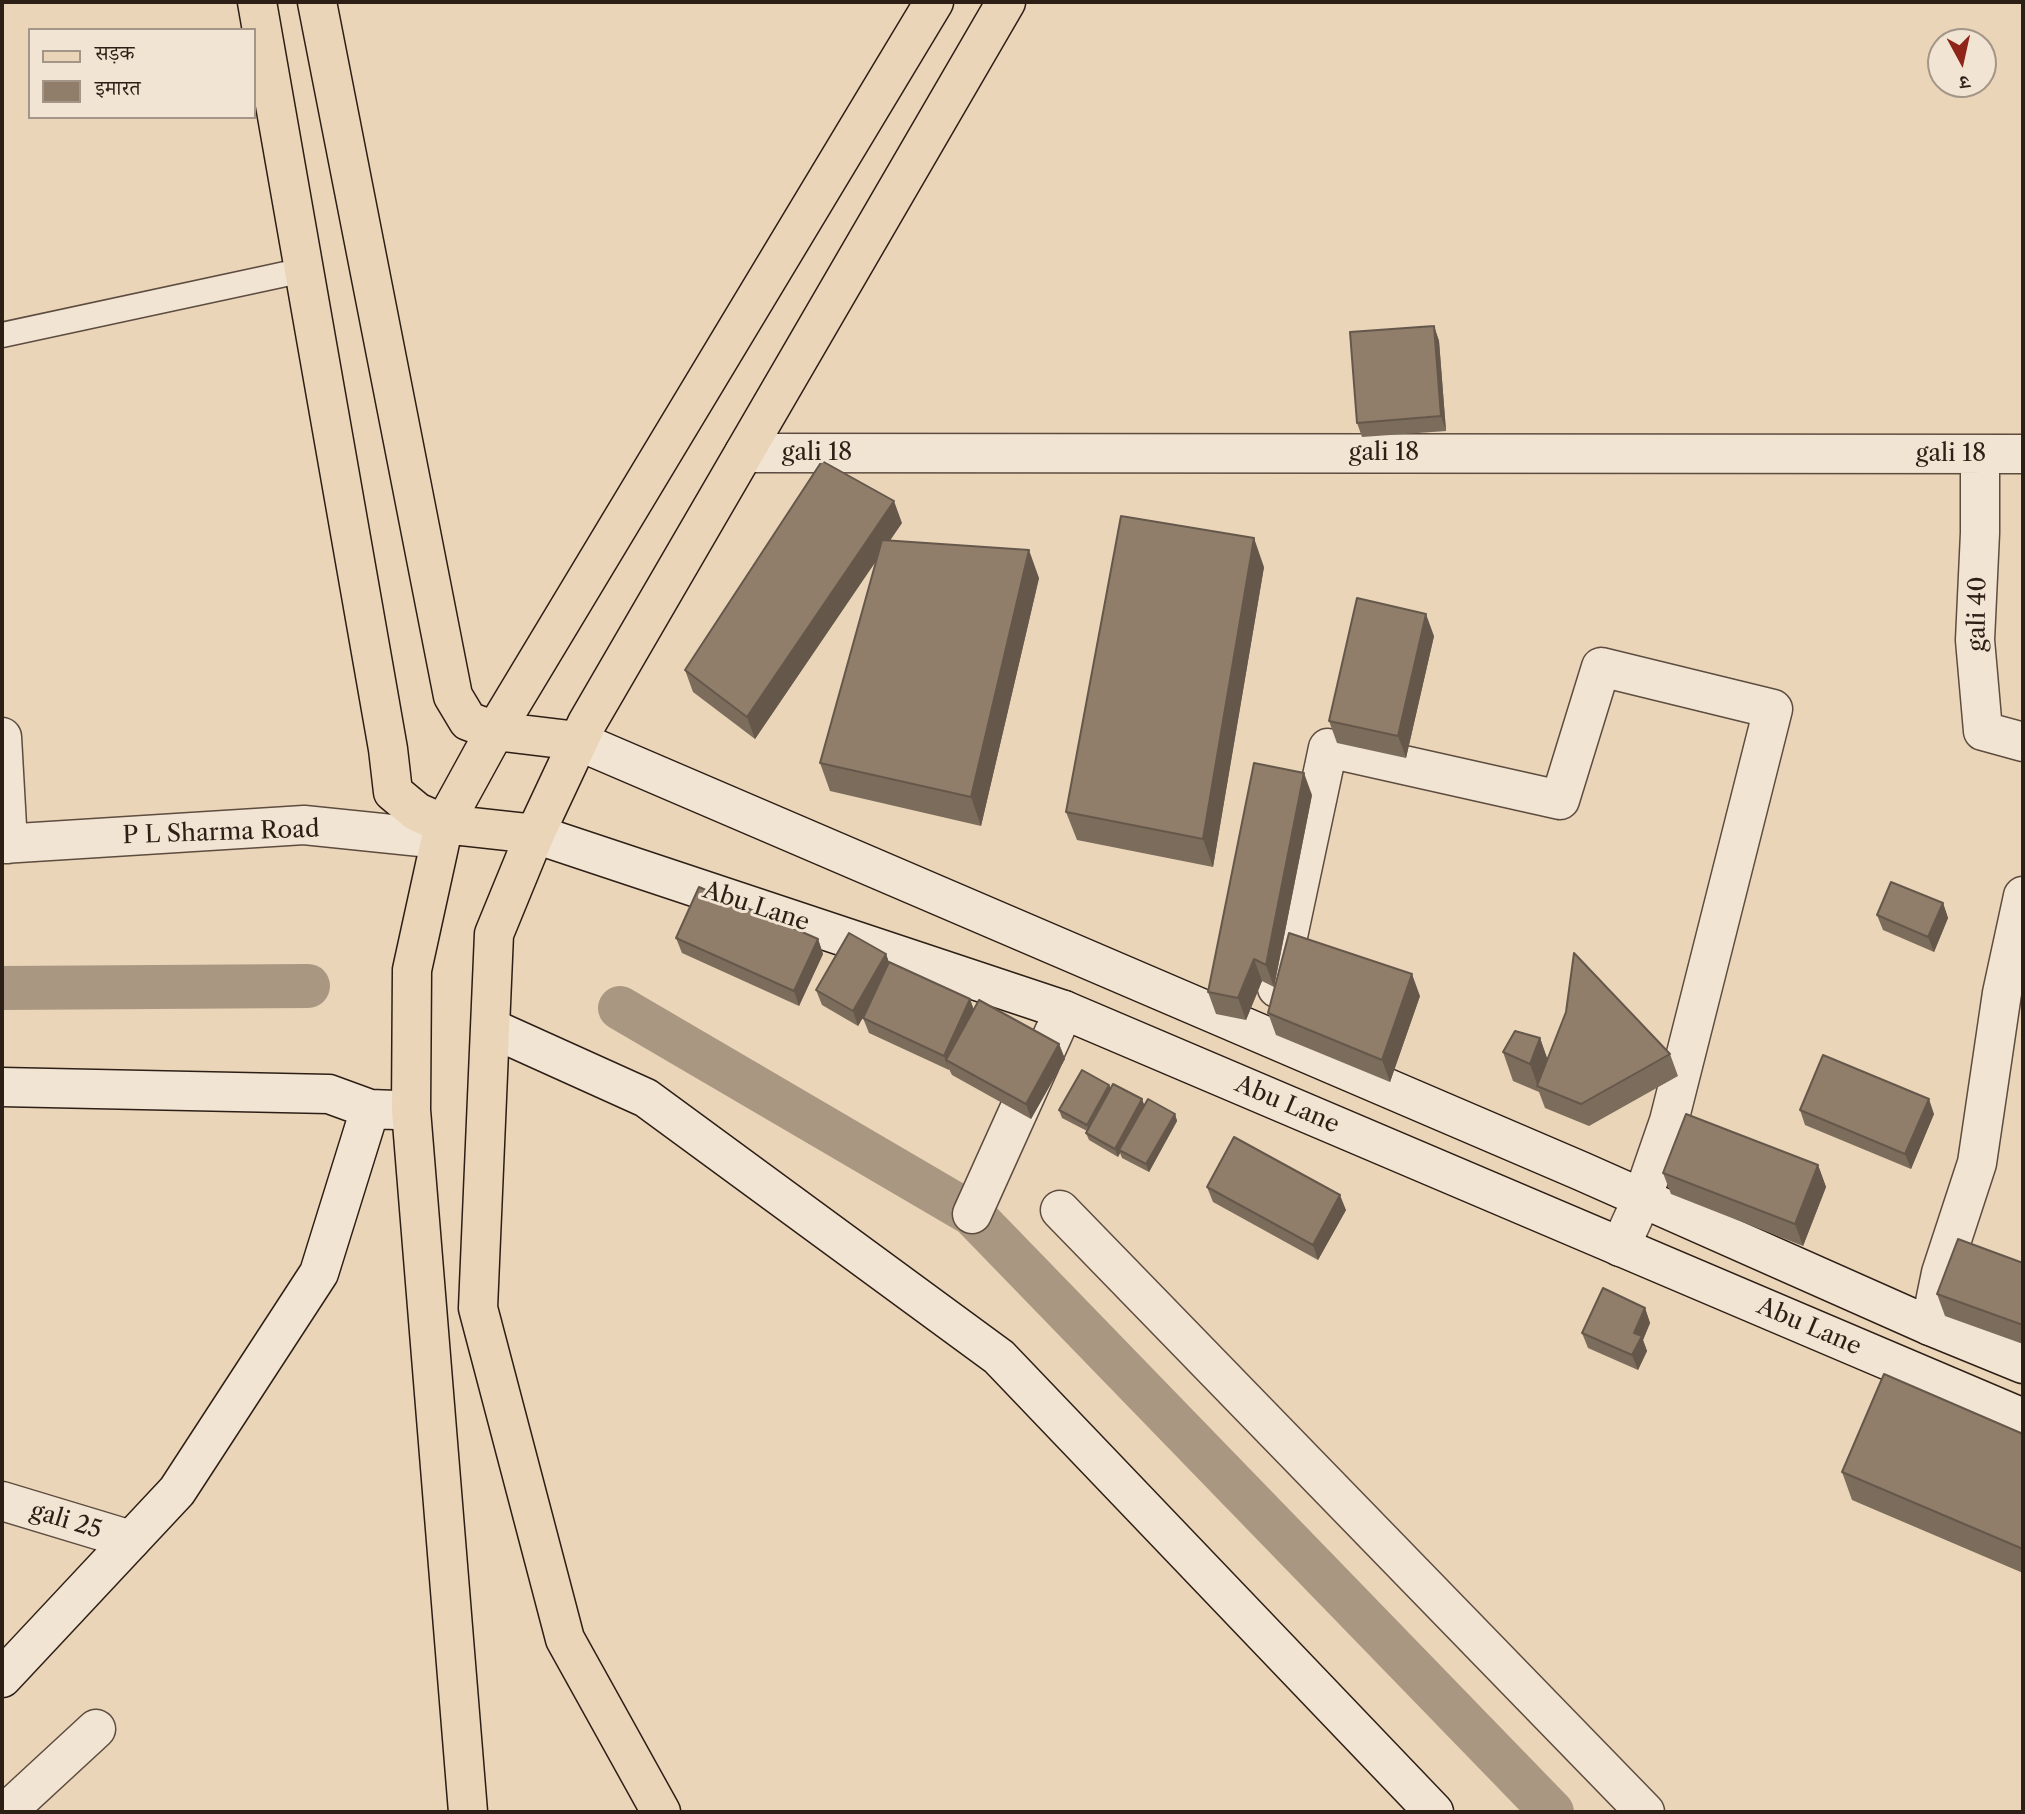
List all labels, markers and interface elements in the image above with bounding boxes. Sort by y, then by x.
legend [28,28,256,119]
north arrow [1927,28,1997,98]
text: सड़क [95,40,134,65]
text: उ [1958,70,1971,94]
text: इमारत [95,75,141,100]
street label: gali 18 [782,439,852,467]
street label: gali 18 [1349,439,1419,467]
street label: gali 18 [1916,440,1986,468]
street label: gali 40 [1963,576,1993,652]
street label: P L Sharma Road [122,815,320,851]
street label: Abu Lane [699,876,813,938]
street label: Abu Lane [1231,1070,1343,1140]
street label: Abu Lane [1753,1292,1865,1362]
street label: gali 25 [27,1497,105,1545]

